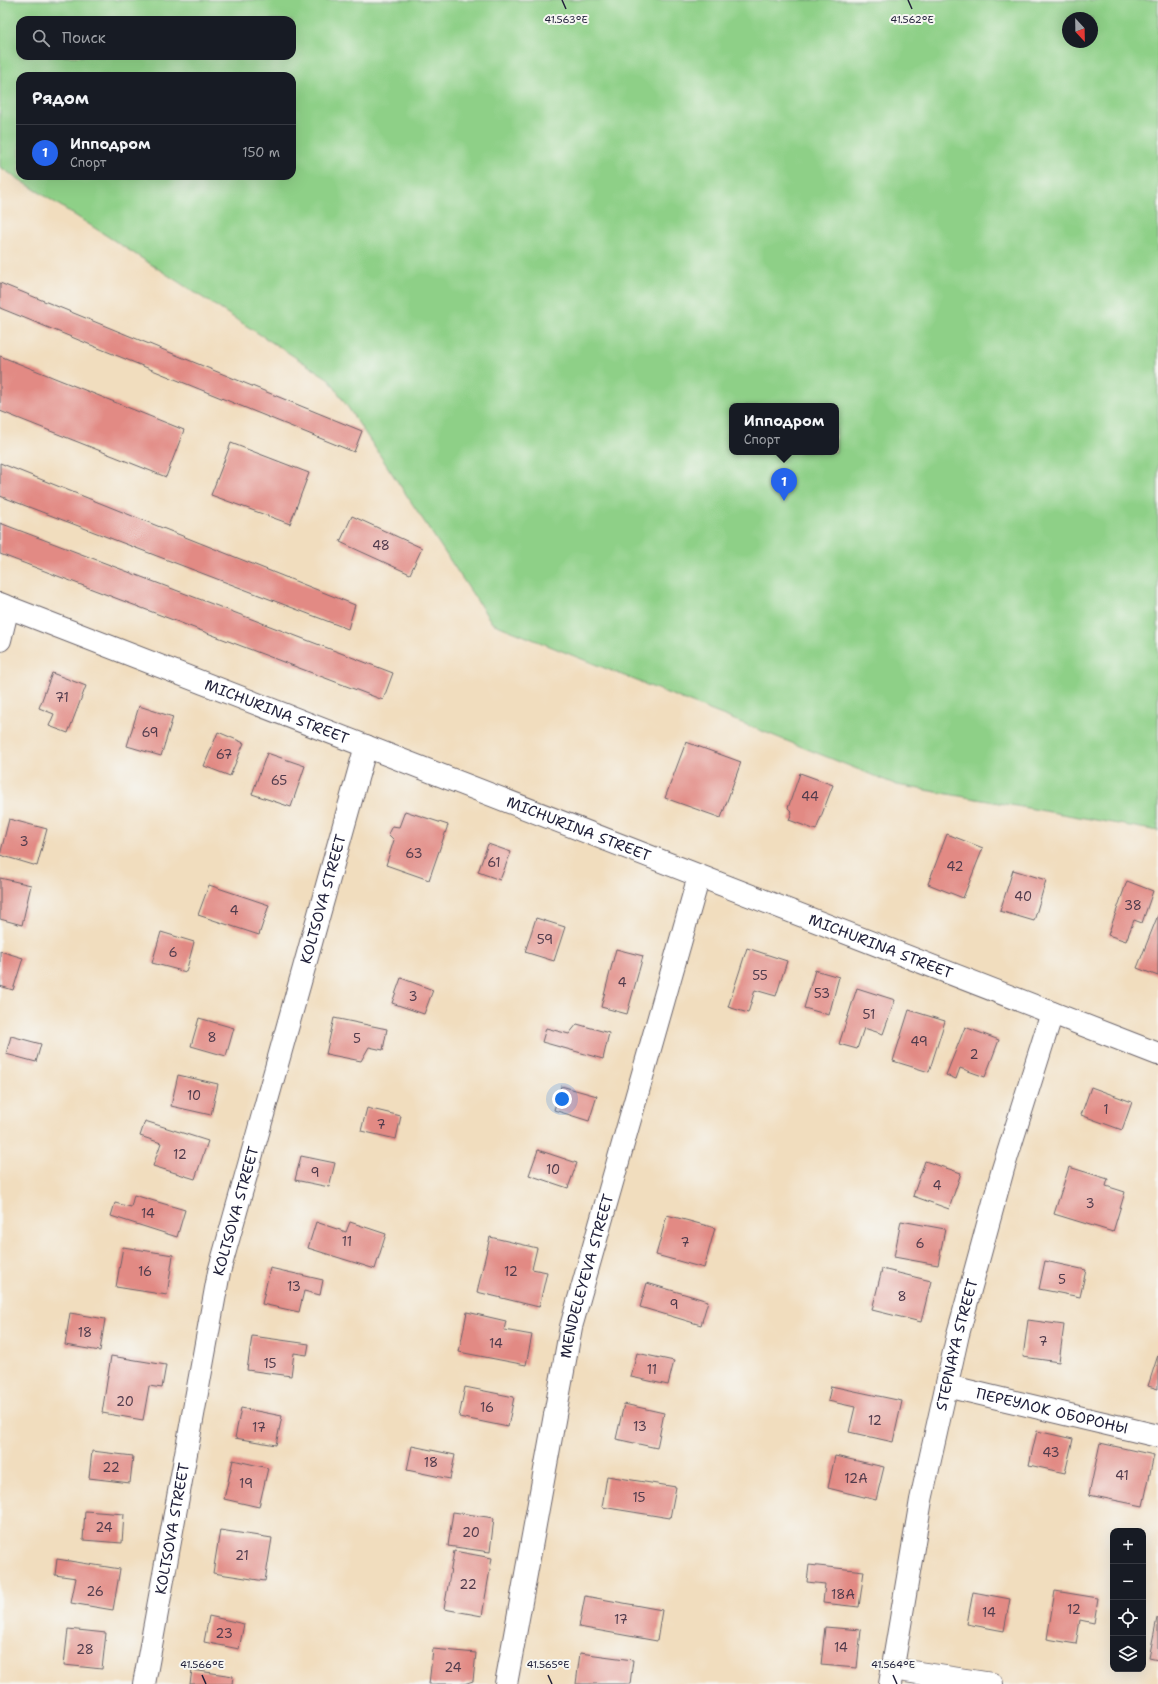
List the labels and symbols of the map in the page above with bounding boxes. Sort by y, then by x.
north arrow [1062,12,1098,48]
text: 41.563°E [544,13,588,26]
text: 41.562°E [890,13,934,26]
pin: 1 [771,468,797,501]
house number: 48 [372,537,390,554]
street label: MICHURINA STREET [202,674,352,749]
house number: 71 [55,689,69,706]
house number: 69 [141,724,159,741]
house number: 67 [216,746,232,763]
house number: 65 [271,772,287,789]
house number: 44 [801,788,819,805]
street label: MICHURINA STREET [504,792,654,866]
street label: KOLTSOVA STREET [296,832,351,966]
house number: 3 [19,833,29,850]
house number: 63 [405,845,423,862]
house number: 61 [487,854,501,871]
house number: 42 [946,858,964,875]
house number: 40 [1014,888,1032,905]
house number: 38 [1124,897,1142,914]
house number: 4 [229,902,239,919]
street label: MICHURINA STREET [806,909,956,983]
house number: 59 [537,931,553,948]
house number: 6 [168,944,178,961]
house number: 55 [752,967,768,984]
house number: 4 [617,974,627,991]
house number: 53 [814,985,830,1002]
house number: 3 [408,988,418,1005]
house number: 51 [863,1006,875,1023]
house number: 8 [207,1029,217,1046]
house number: 5 [353,1030,361,1047]
house number: 49 [910,1033,928,1050]
house number: 2 [969,1046,979,1063]
house number: 10 [187,1087,201,1104]
your location [552,1089,572,1109]
house number: 1 [1103,1101,1109,1118]
house number: 7 [376,1116,386,1133]
street label: KOLTSOVA STREET [208,1144,264,1278]
house number: 12 [173,1146,187,1163]
house number: 10 [546,1161,560,1178]
house number: 9 [310,1164,320,1181]
house number: 4 [932,1177,942,1194]
street label: MENDELEYEVA STREET [556,1192,618,1360]
house number: 3 [1085,1195,1095,1212]
house number: 14 [141,1205,155,1222]
house number: 11 [342,1233,352,1250]
house number: 7 [680,1234,690,1251]
house number: 6 [915,1235,925,1252]
house number: 16 [138,1263,152,1280]
house number: 12 [504,1263,518,1280]
house number: 5 [1058,1271,1066,1288]
street label: STEPNAYA STREET [931,1276,983,1413]
house number: 13 [287,1278,301,1295]
house number: 8 [897,1288,907,1305]
house number: 9 [669,1296,679,1313]
house number: 18 [78,1324,92,1341]
house number: 7 [1038,1333,1048,1350]
house number: 14 [489,1335,503,1352]
house number: 15 [263,1355,277,1372]
house number: 11 [647,1361,657,1378]
street label: ПЕРЕУЛОК ОБОРОНЫ [974,1383,1130,1439]
house number: 20 [116,1393,134,1410]
house number: 16 [480,1399,494,1416]
house number: 12 [868,1412,882,1429]
house number: 13 [633,1418,647,1435]
house number: 17 [252,1419,266,1436]
house number: 43 [1042,1444,1060,1461]
house number: 18 [424,1454,438,1471]
house number: 22 [102,1459,120,1476]
street label: KOLTSOVA STREET [151,1461,194,1596]
house number: 41 [1115,1467,1129,1484]
house number: 12А [844,1470,868,1487]
house number: 19 [239,1475,253,1492]
house number: 15 [632,1489,646,1506]
house number: 24 [95,1519,113,1536]
house number: 20 [462,1524,480,1541]
house number: 21 [235,1547,249,1564]
house number: 22 [459,1576,477,1593]
house number: 26 [86,1583,104,1600]
house number: 18А [831,1586,855,1603]
house number: 12 [1067,1601,1081,1618]
house number: 14 [982,1604,996,1621]
house number: 17 [614,1611,628,1628]
house number: 23 [215,1625,233,1642]
house number: 14 [834,1639,848,1656]
house number: 28 [76,1641,94,1658]
text: 41.566°E [180,1658,224,1671]
text: 41.565°E [527,1658,569,1671]
text: 41.564°E [871,1658,915,1671]
house number: 24 [444,1659,462,1676]

